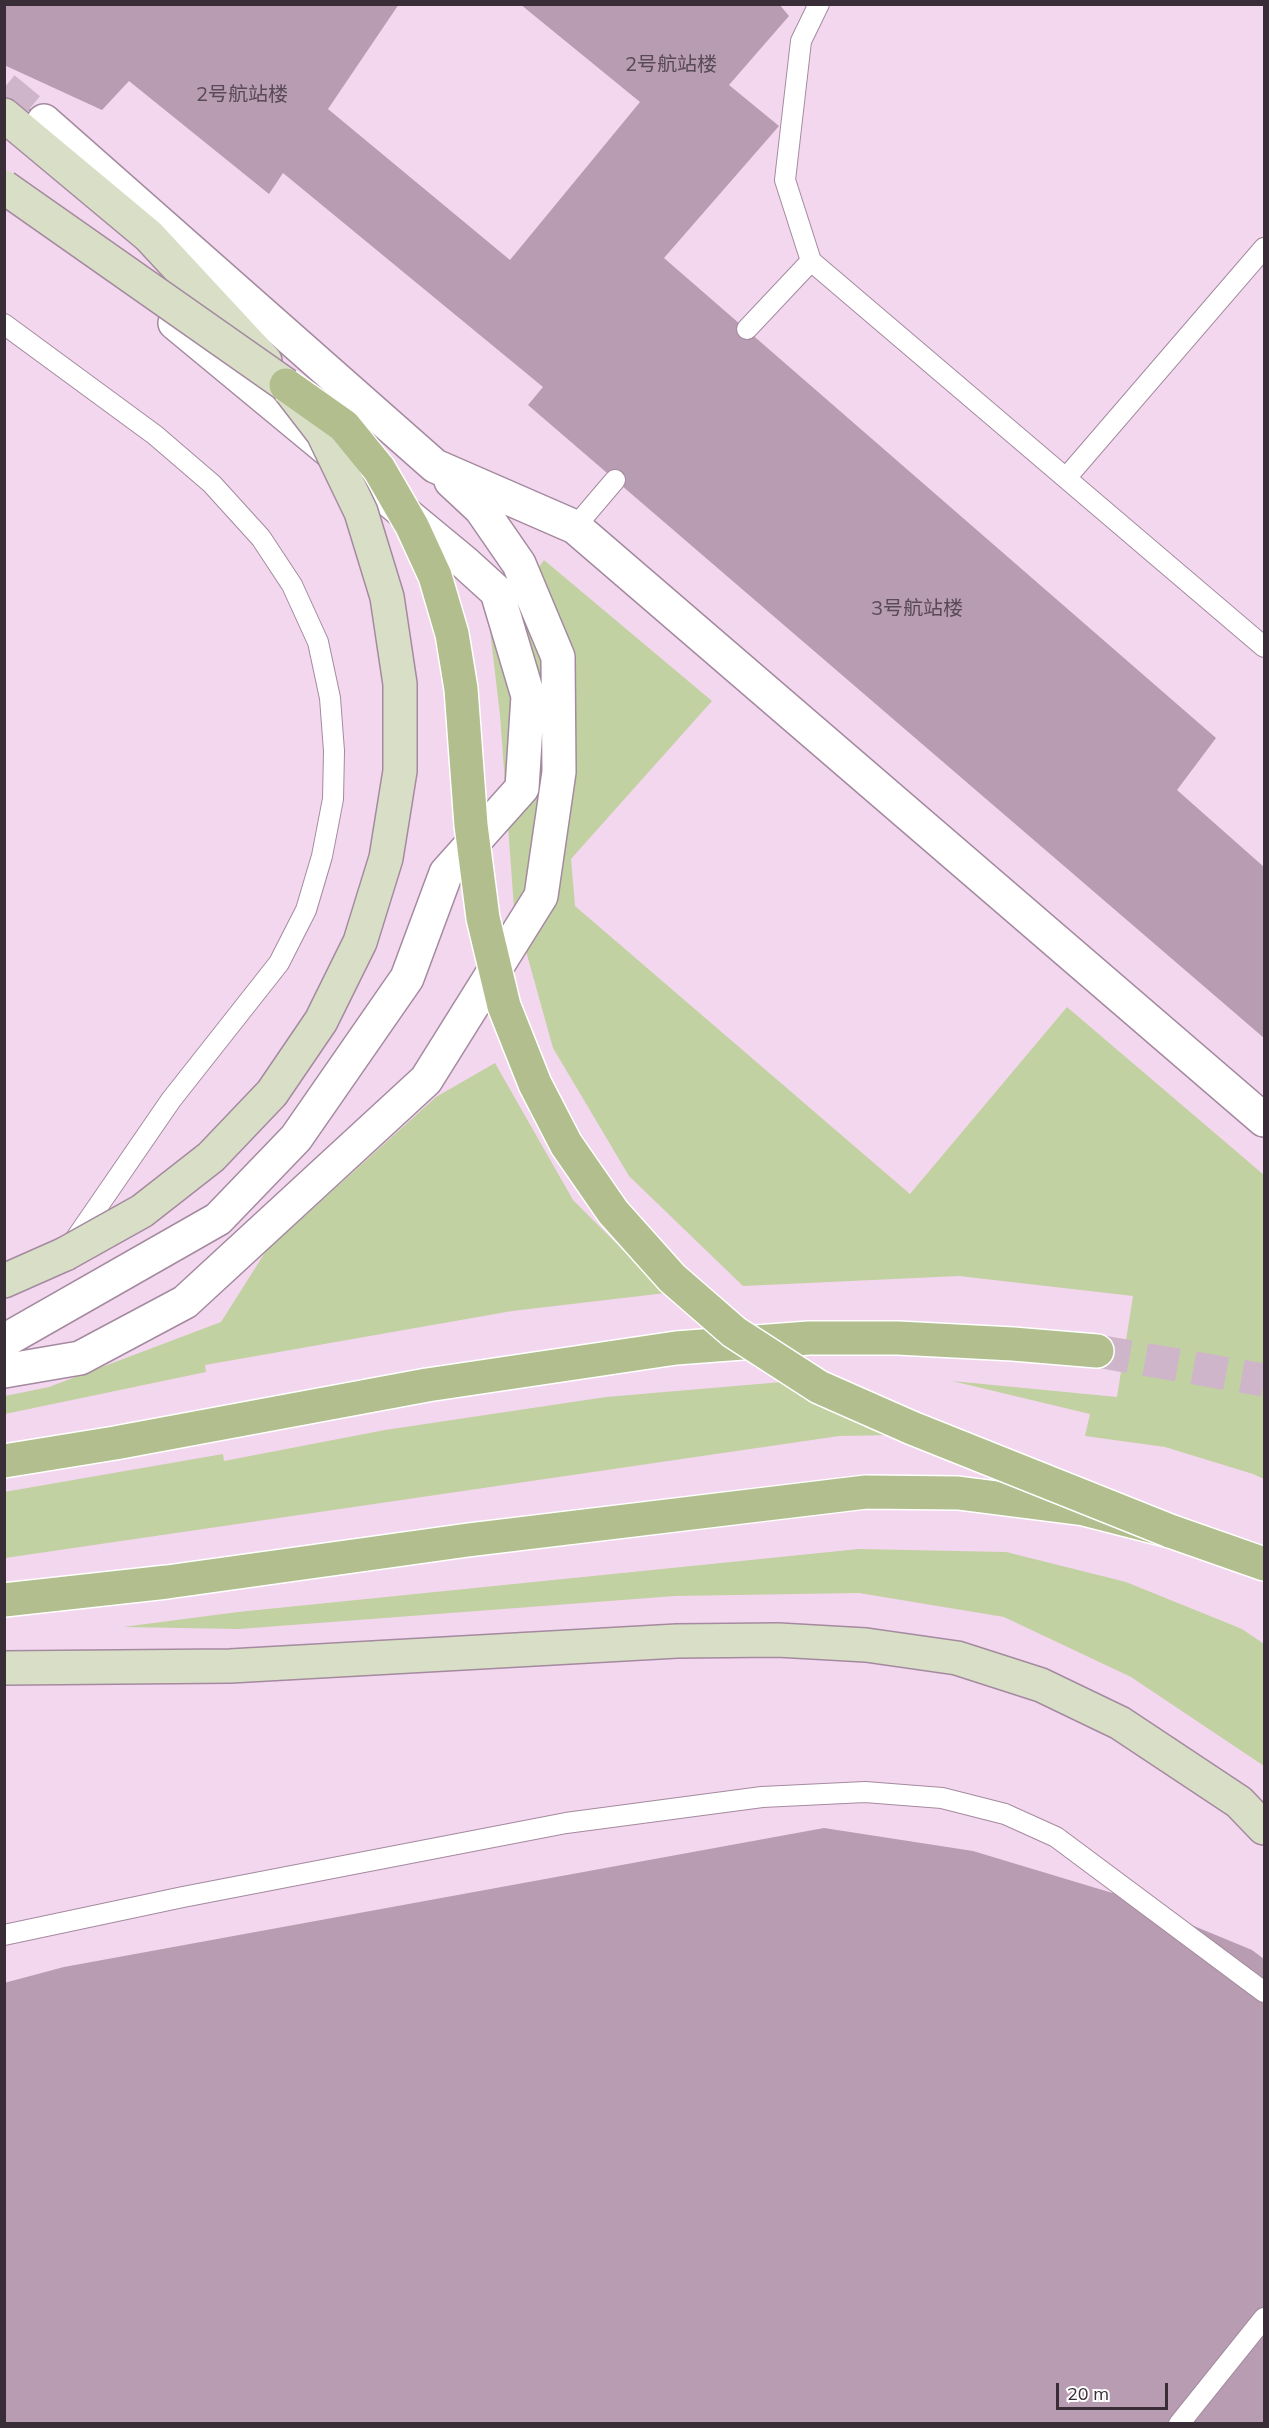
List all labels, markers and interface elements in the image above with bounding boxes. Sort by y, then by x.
house number: 2号航站楼 [625,53,717,77]
house number: 2号航站楼 [196,83,288,107]
house number: 3号航站楼 [871,597,963,621]
scale bar [1059,2371,1172,2409]
text: 20 m [1067,2382,1109,2405]

